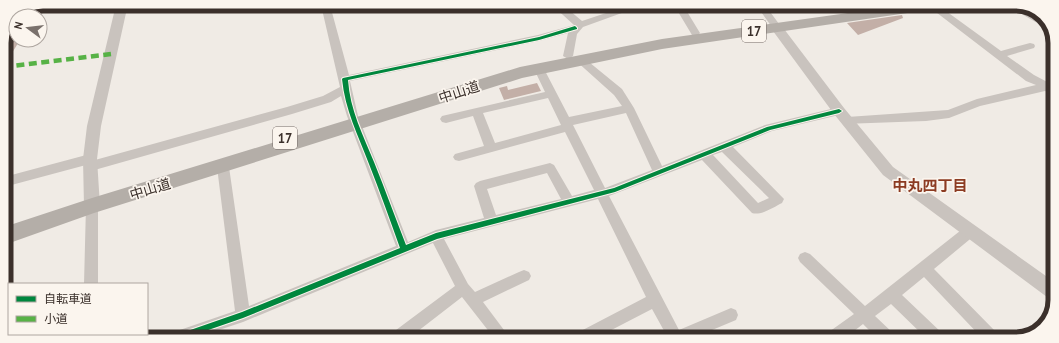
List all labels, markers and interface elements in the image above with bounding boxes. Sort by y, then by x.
north arrow [8,8,48,48]
text: N [11,20,26,31]
road number: 17 [742,20,766,42]
street label: 中山道 [436,77,482,107]
road number: 17 [273,127,297,149]
street label: 中山道 [127,174,173,204]
district label: 中丸四丁目 [892,176,968,195]
legend [8,283,148,335]
text: 自転車道 [44,291,92,306]
text: 小道 [44,311,68,326]

